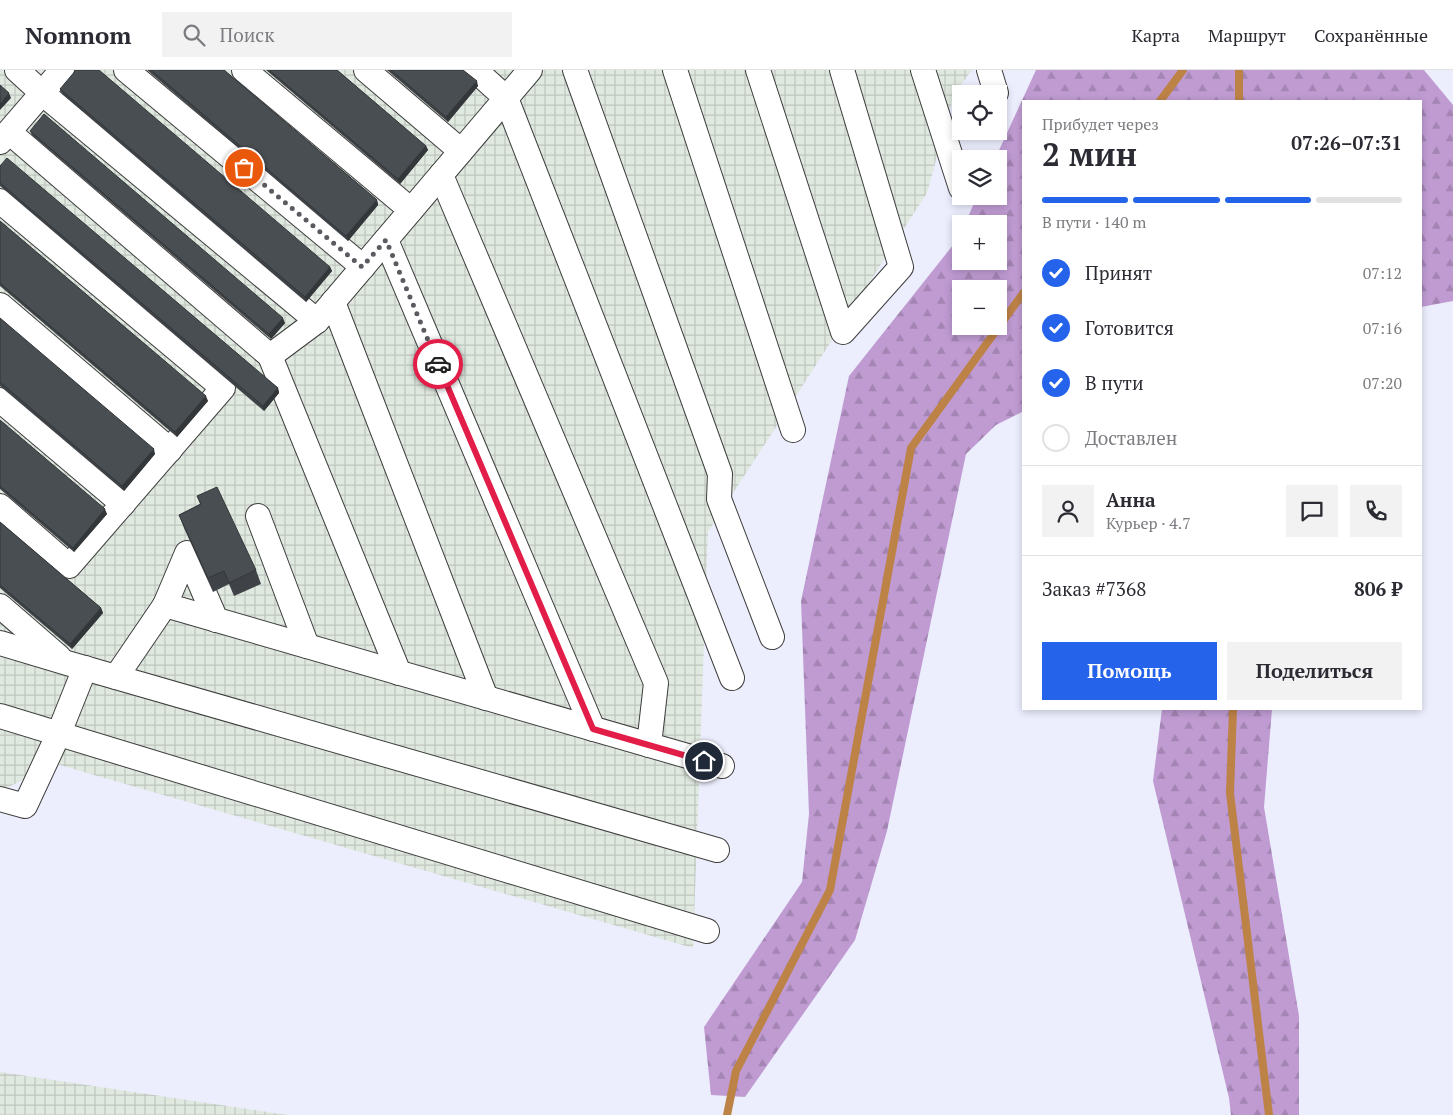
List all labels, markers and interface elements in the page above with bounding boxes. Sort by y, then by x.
search box [162,12,512,57]
text: Nomnom [25,19,132,51]
icon: search [180,21,208,49]
text: Поиск [220,22,274,47]
text: Карта [1131,23,1180,47]
text: Маршрут [1208,23,1286,47]
text: Сохранённые [1314,23,1428,47]
map controls [952,85,1007,335]
button: locate [952,85,1007,140]
text: Прибудет через [1042,113,1159,135]
text: 07:26–07:31 [1291,130,1402,155]
text: 2 мин [1042,133,1137,175]
pin [223,147,265,189]
button: layers [952,150,1007,205]
icon: bag [230,154,258,182]
text: В пути · 140 m [1042,211,1146,233]
button: + [952,215,1007,270]
icon: check [1042,259,1070,287]
text: Принят [1085,260,1152,285]
text: 07:12 [1363,262,1402,284]
button: − [952,280,1007,335]
icon: check [1042,314,1070,342]
text: Готовится [1085,315,1174,340]
text: 07:16 [1363,317,1402,339]
courier [413,339,463,389]
icon: car [424,350,452,378]
icon: check [1042,369,1070,397]
text: В пути [1085,370,1144,395]
text: 07:20 [1363,372,1402,394]
text: Доставлен [1085,425,1177,450]
button: person [1042,485,1094,537]
button: chat [1286,485,1338,537]
button: phone [1350,485,1402,537]
text: Анна [1106,487,1156,512]
text: Курьер · 4.7 [1106,512,1191,534]
text: Заказ #7368 [1042,576,1146,601]
text: 806 ₽ [1354,576,1402,601]
button: Помощь [1042,642,1217,700]
button: Поделиться [1227,642,1402,700]
pin [683,740,725,782]
icon: home [690,747,718,775]

